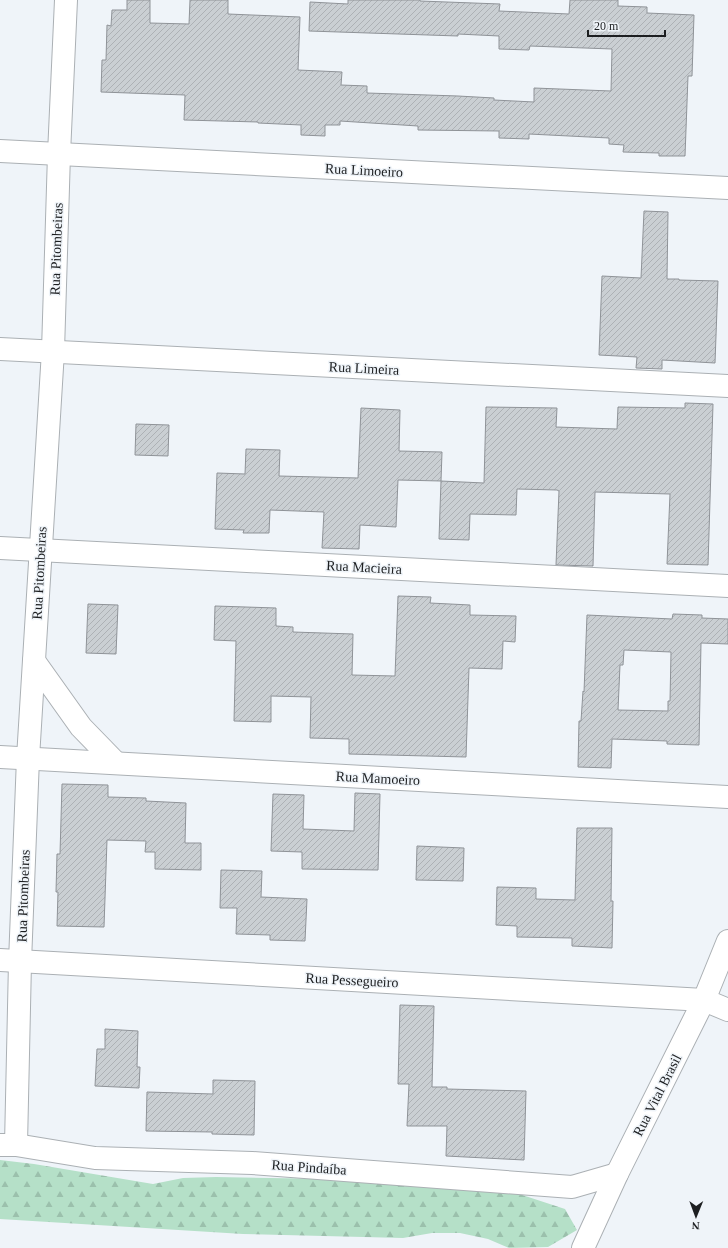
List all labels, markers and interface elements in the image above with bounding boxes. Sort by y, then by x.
scale bar [588,12,665,38]
text: 20 m [594,19,619,33]
street label: Rua Limoeiro [325,161,403,180]
street label: Rua Pitombeiras [47,202,66,296]
street label: Rua Limeira [328,359,400,378]
street label: Rua Pitombeiras [30,526,49,620]
street label: Rua Macieira [326,558,403,577]
street label: Rua Mamoeiro [335,769,420,788]
street label: Rua Pitombeiras [14,849,33,943]
street label: Rua Pessegueiro [305,971,399,990]
street label: Rua Vital Brasil [630,1052,685,1139]
street label: Rua Pindaíba [271,1157,348,1178]
north arrow [676,1196,716,1236]
text: N [692,1220,700,1232]

